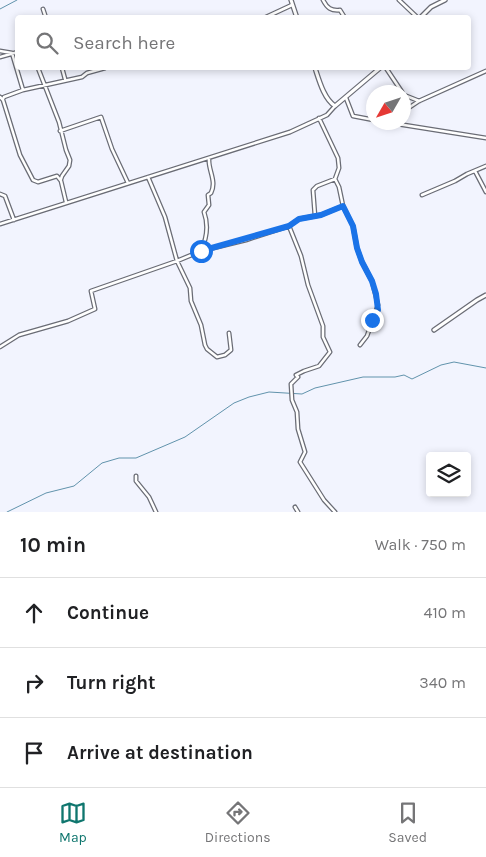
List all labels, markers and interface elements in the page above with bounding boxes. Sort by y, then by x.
search box [15,15,471,70]
icon: search [33,29,61,57]
text: Search here [73,32,175,54]
north arrow [366,85,411,130]
route start [190,240,213,263]
route end [361,309,384,332]
map controls [426,452,471,497]
button: layers [426,452,471,497]
text: 10 min [20,533,86,557]
text: Walk · 750 m [375,535,466,554]
icon: ahead [20,599,48,627]
text: Continue [67,602,149,624]
text: 410 m [424,603,466,622]
icon: right [20,669,48,697]
text: Turn right [67,672,156,694]
text: 340 m [419,673,466,692]
icon: arrive [20,739,48,767]
text: Arrive at destination [67,742,253,764]
tab: Map [59,799,87,846]
tab: Directions [205,799,271,846]
tab: Saved [388,799,427,846]

